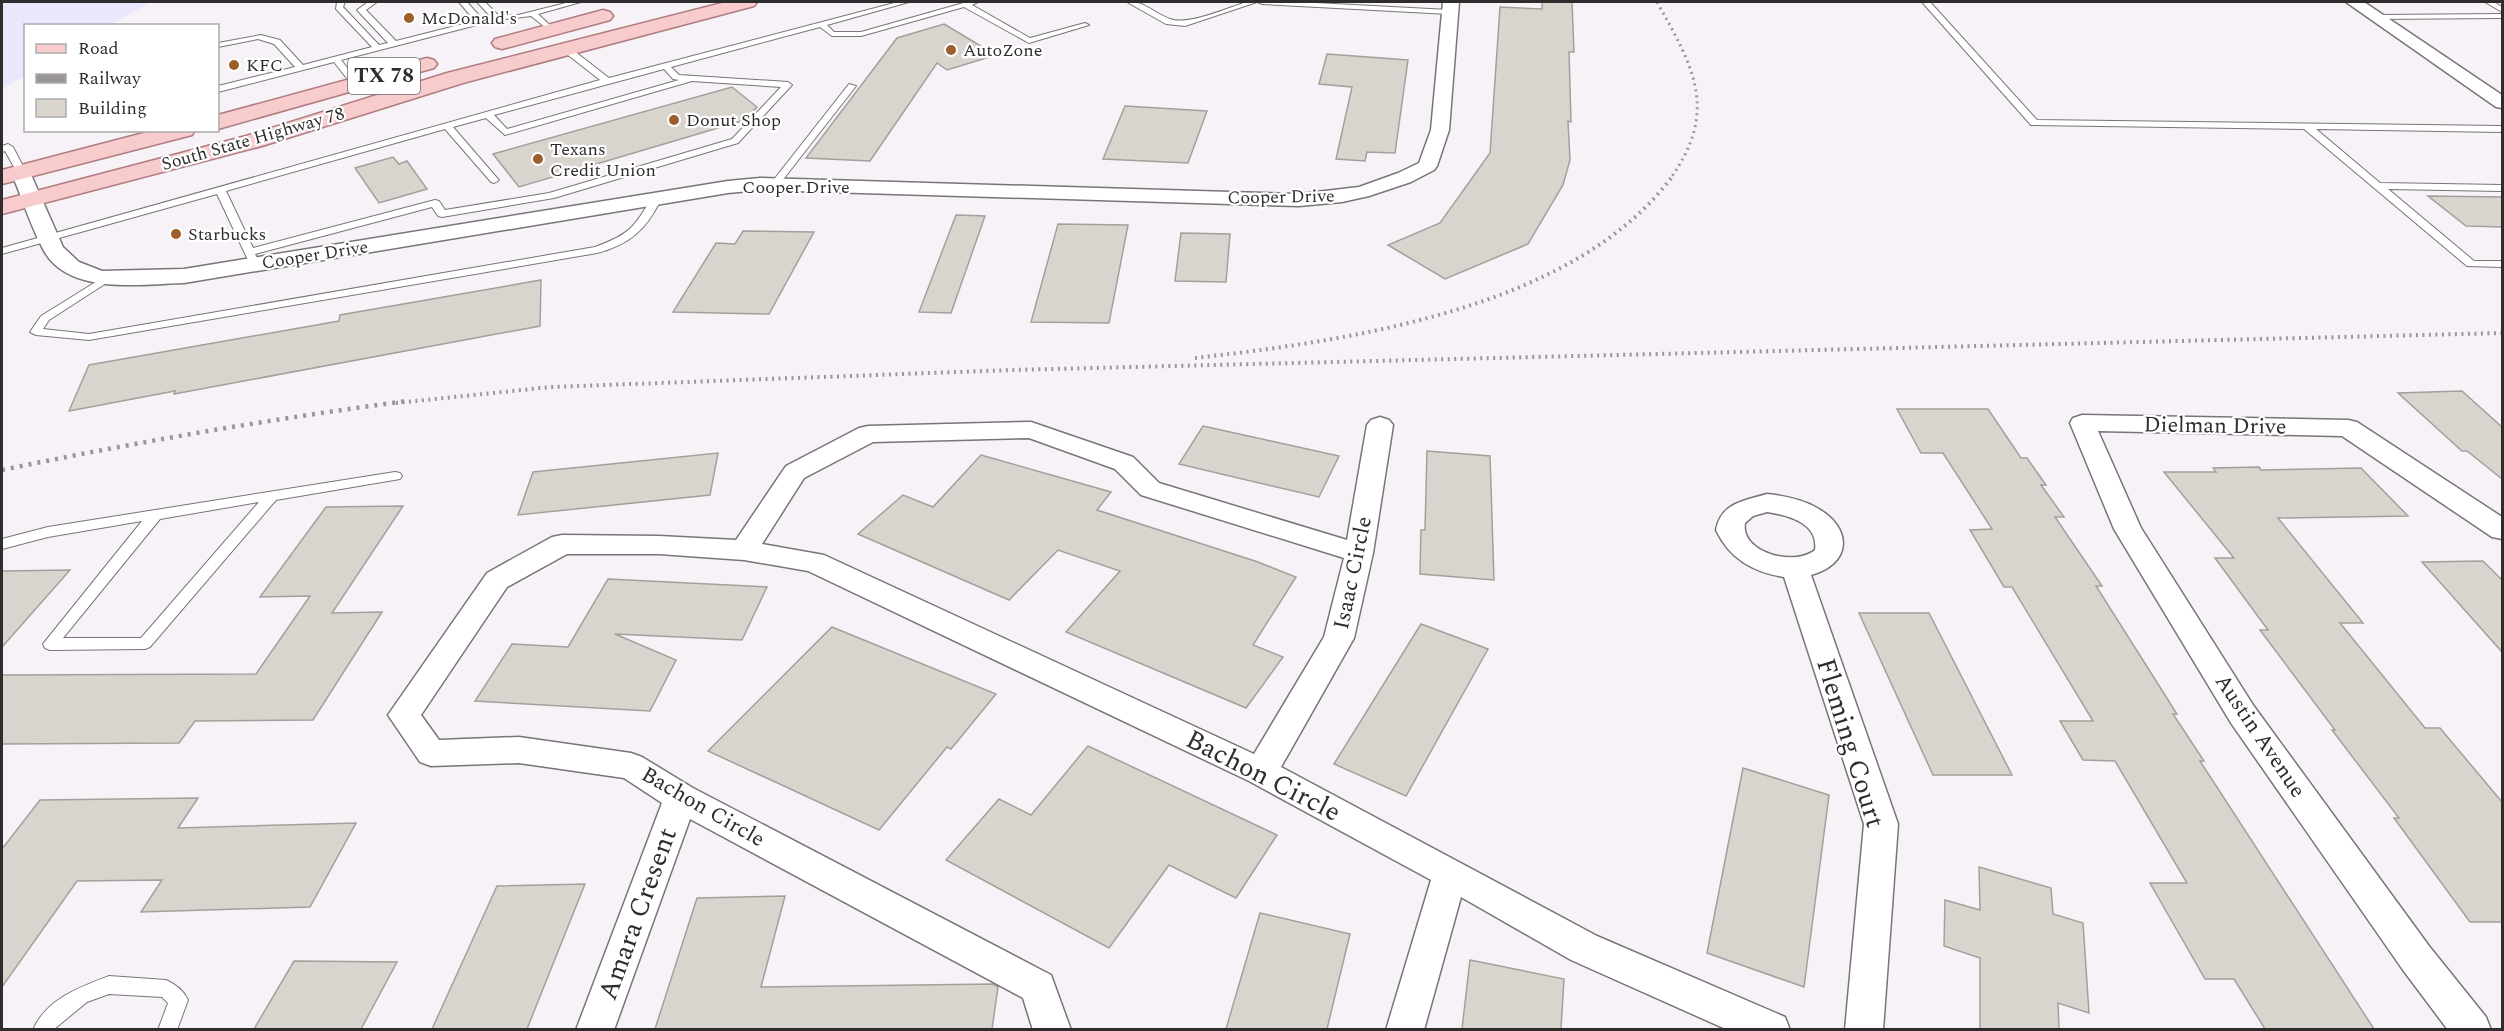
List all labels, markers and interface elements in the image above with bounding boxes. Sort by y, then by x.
place label: McDonald's [421,5,517,32]
marker: McDonald's [402,11,416,25]
legend [24,24,219,132]
text: Road [78,35,119,62]
place label: AutoZone [963,37,1043,64]
marker: AutoZone [944,43,958,57]
place label: KFC [246,52,283,79]
marker: KFC [227,58,241,72]
road number: TX 78 [348,58,420,94]
text: Railway [78,65,142,92]
text: Building [78,95,147,122]
street label: South State Highway 78 [158,100,348,178]
place label: Donut Shop [686,107,781,134]
marker: Donut Shop [667,113,681,127]
place label: Texans Credit Union [550,136,656,184]
marker: Texans Credit Union [531,152,545,166]
street label: Cooper Drive [742,174,850,201]
street label: Cooper Drive [1227,183,1335,211]
place label: Starbucks [188,221,266,248]
marker: Starbucks [169,227,183,241]
street label: Cooper Drive [260,233,370,277]
street label: Dielman Drive [2143,408,2287,444]
street label: Isaac Circle [1325,513,1381,633]
street label: Fleming Court [1804,653,1896,833]
street label: Austin Avenue [2206,667,2314,805]
street label: Bachon Circle [1178,719,1348,833]
street label: Bachon Circle [635,758,771,856]
street label: Amara Cresent [587,822,689,1006]

